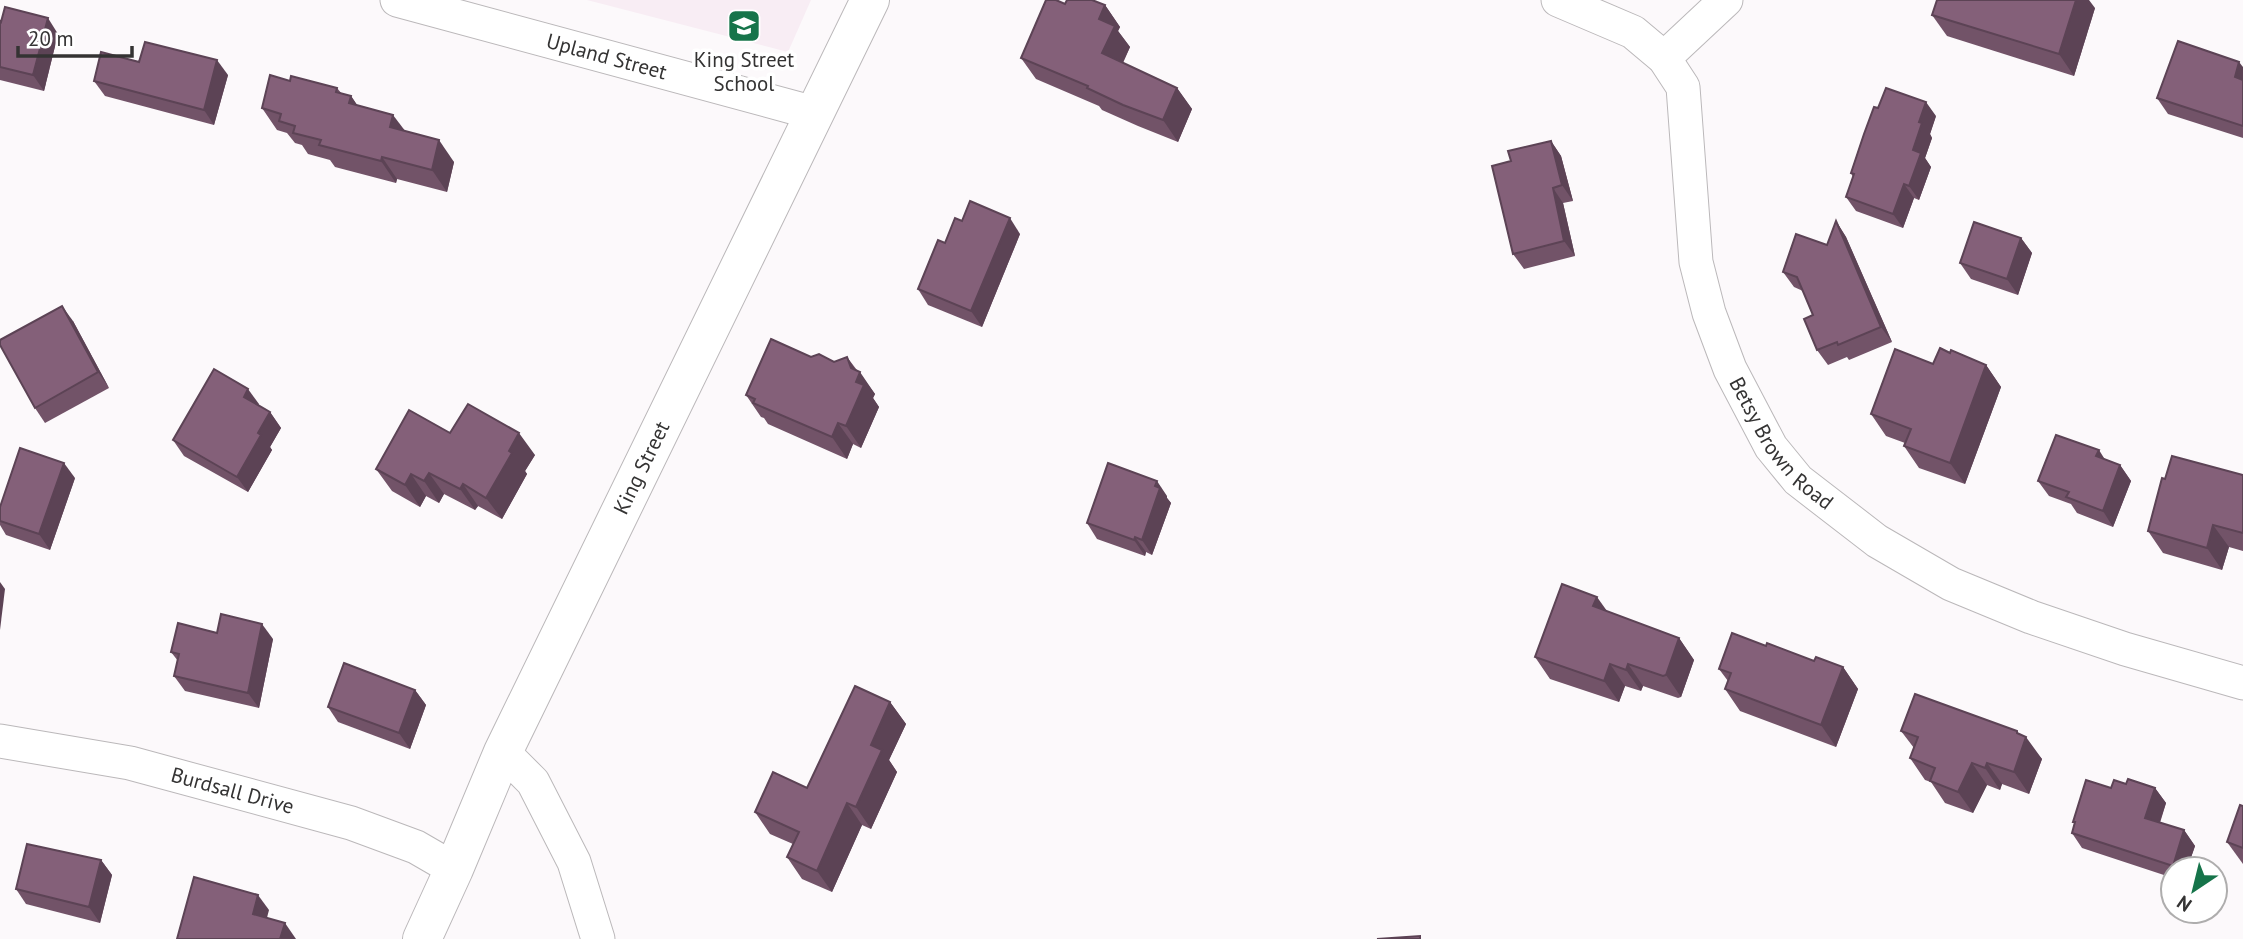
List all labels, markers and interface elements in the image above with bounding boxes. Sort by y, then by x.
school or university icon: King Street School [725,7,763,45]
scale bar [18,14,131,58]
text: 20 m [28,25,74,52]
street label: Upland Street [543,27,670,85]
place label: King Street School [694,46,794,97]
street label: Betsy Brown Road [1724,372,1839,515]
street label: King Street [607,417,675,519]
street label: Burdsall Drive [168,761,297,820]
north arrow [2159,855,2229,925]
text: N [2172,891,2196,917]

